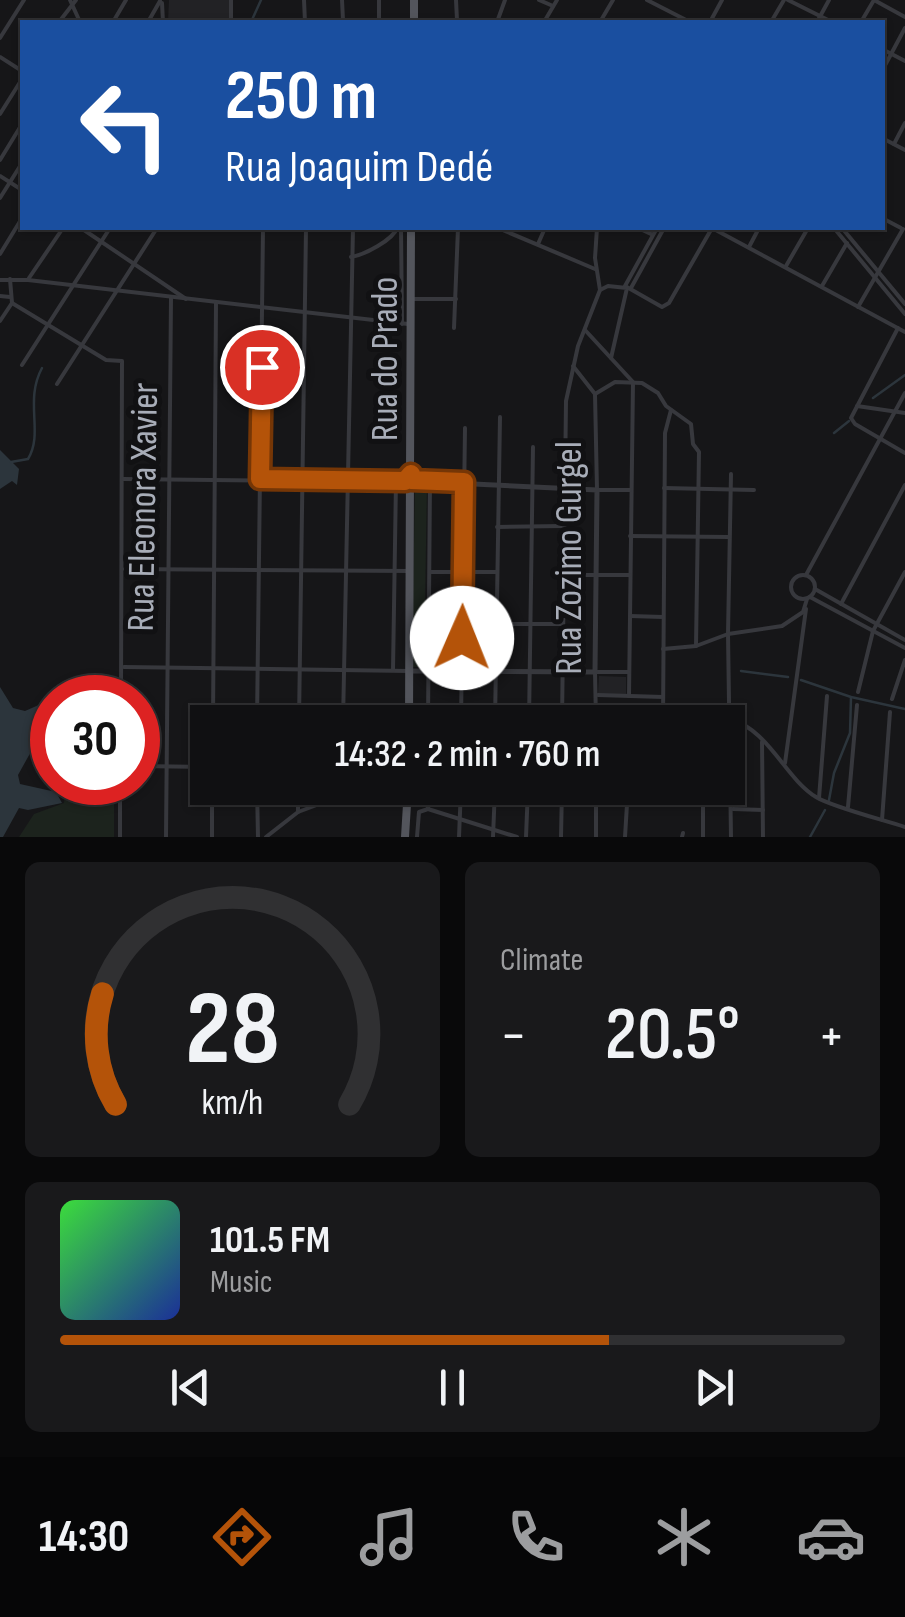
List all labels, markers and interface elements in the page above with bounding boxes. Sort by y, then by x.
text: 250 m [225,55,377,139]
icon: left [60,60,190,190]
text: Rua Joaquim Dedé [225,140,493,195]
street label: Rua do Prado [363,277,408,441]
pin [220,325,305,410]
icon: arrive [235,340,290,395]
street label: Rua Eleonora Xavier [119,382,168,632]
street label: Rua Zozimo Gurgel [547,441,592,675]
position arrow [410,586,514,690]
speed limit sign: 30 [30,675,160,805]
text: 14:32 · 2 min · 760 m [335,732,600,777]
text: Climate [500,941,583,980]
text: 28 [185,968,280,1093]
text: 20.5° [605,990,740,1081]
text: − [500,1003,527,1070]
text: + [818,1003,845,1070]
text: km/h [202,1082,263,1125]
text: 101.5 FM [210,1218,330,1263]
text: Music [210,1263,273,1302]
icon: previous [163,1360,218,1415]
icon: pause [425,1360,480,1415]
icon: next [687,1360,742,1415]
icon: directions [207,1502,277,1572]
icon: music [354,1502,424,1572]
icon: phone [501,1502,571,1572]
icon: climate [649,1502,719,1572]
icon: car [796,1502,866,1572]
text: 14:30 [39,1510,129,1565]

